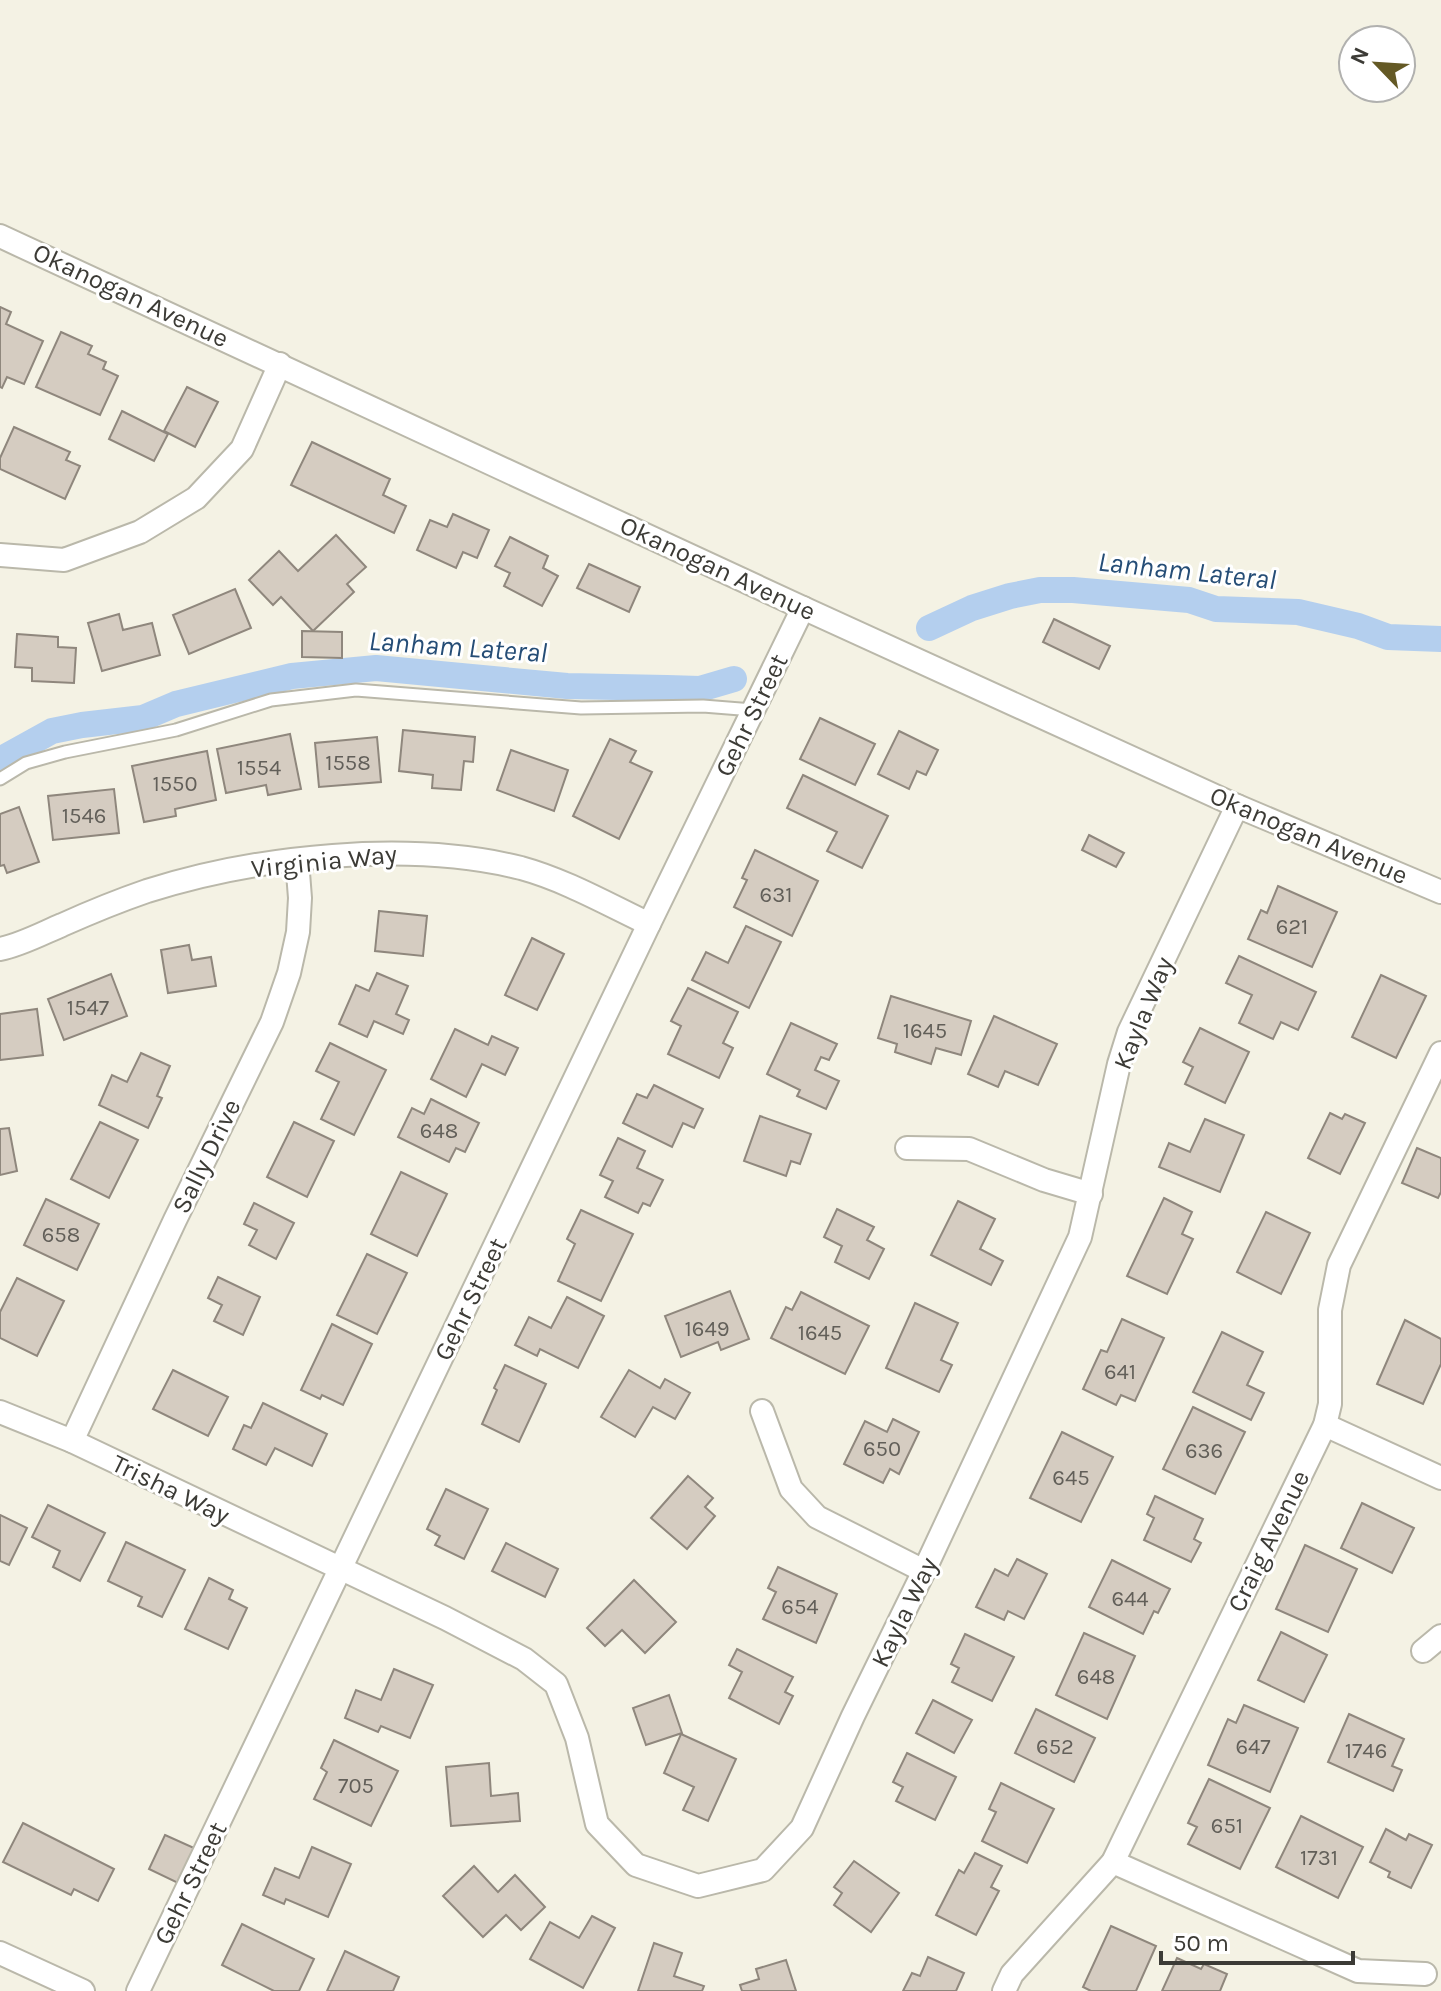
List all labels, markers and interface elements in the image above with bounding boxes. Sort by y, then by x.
north arrow [1337,24,1417,104]
text: N [1345,43,1375,69]
street label: Okanogan Avenue [28,237,233,354]
street label: Okanogan Avenue [615,510,820,627]
water label: Lanham Lateral [1096,545,1278,596]
water label: Lanham Lateral [367,624,548,669]
street label: Gehr Street [708,649,795,782]
house number: 1558 [325,750,371,776]
house number: 1554 [237,755,281,781]
house number: 1550 [152,771,198,797]
street label: Okanogan Avenue [1205,780,1412,891]
house number: 1546 [62,803,106,829]
street label: Virginia Way [250,838,399,885]
house number: 631 [760,882,792,908]
house number: 621 [1276,914,1308,940]
street label: Kayla Way [1107,952,1180,1074]
house number: 1547 [67,995,109,1021]
house number: 1645 [903,1018,947,1044]
street label: Sally Drive [165,1094,247,1219]
house number: 648 [420,1118,458,1144]
house number: 658 [42,1222,80,1248]
street label: Gehr Street [427,1233,514,1366]
house number: 1649 [685,1316,729,1342]
house number: 1645 [798,1320,842,1346]
house number: 641 [1104,1359,1136,1385]
house number: 650 [863,1436,901,1462]
house number: 636 [1185,1438,1223,1464]
street label: Trisha Way [107,1448,235,1531]
house number: 645 [1052,1465,1090,1491]
street label: Craig Avenue [1221,1465,1316,1617]
street label: Kayla Way [864,1552,944,1672]
house number: 644 [1111,1586,1149,1612]
house number: 654 [781,1594,819,1620]
house number: 648 [1077,1664,1115,1690]
house number: 652 [1036,1734,1074,1760]
house number: 647 [1235,1734,1271,1760]
house number: 1746 [1345,1738,1387,1764]
house number: 705 [338,1773,374,1799]
house number: 651 [1211,1813,1243,1839]
street label: Gehr Street [147,1817,234,1950]
house number: 1731 [1300,1845,1338,1871]
scale bar [1161,1915,1353,1965]
text: 50 m [1173,1929,1229,1957]

